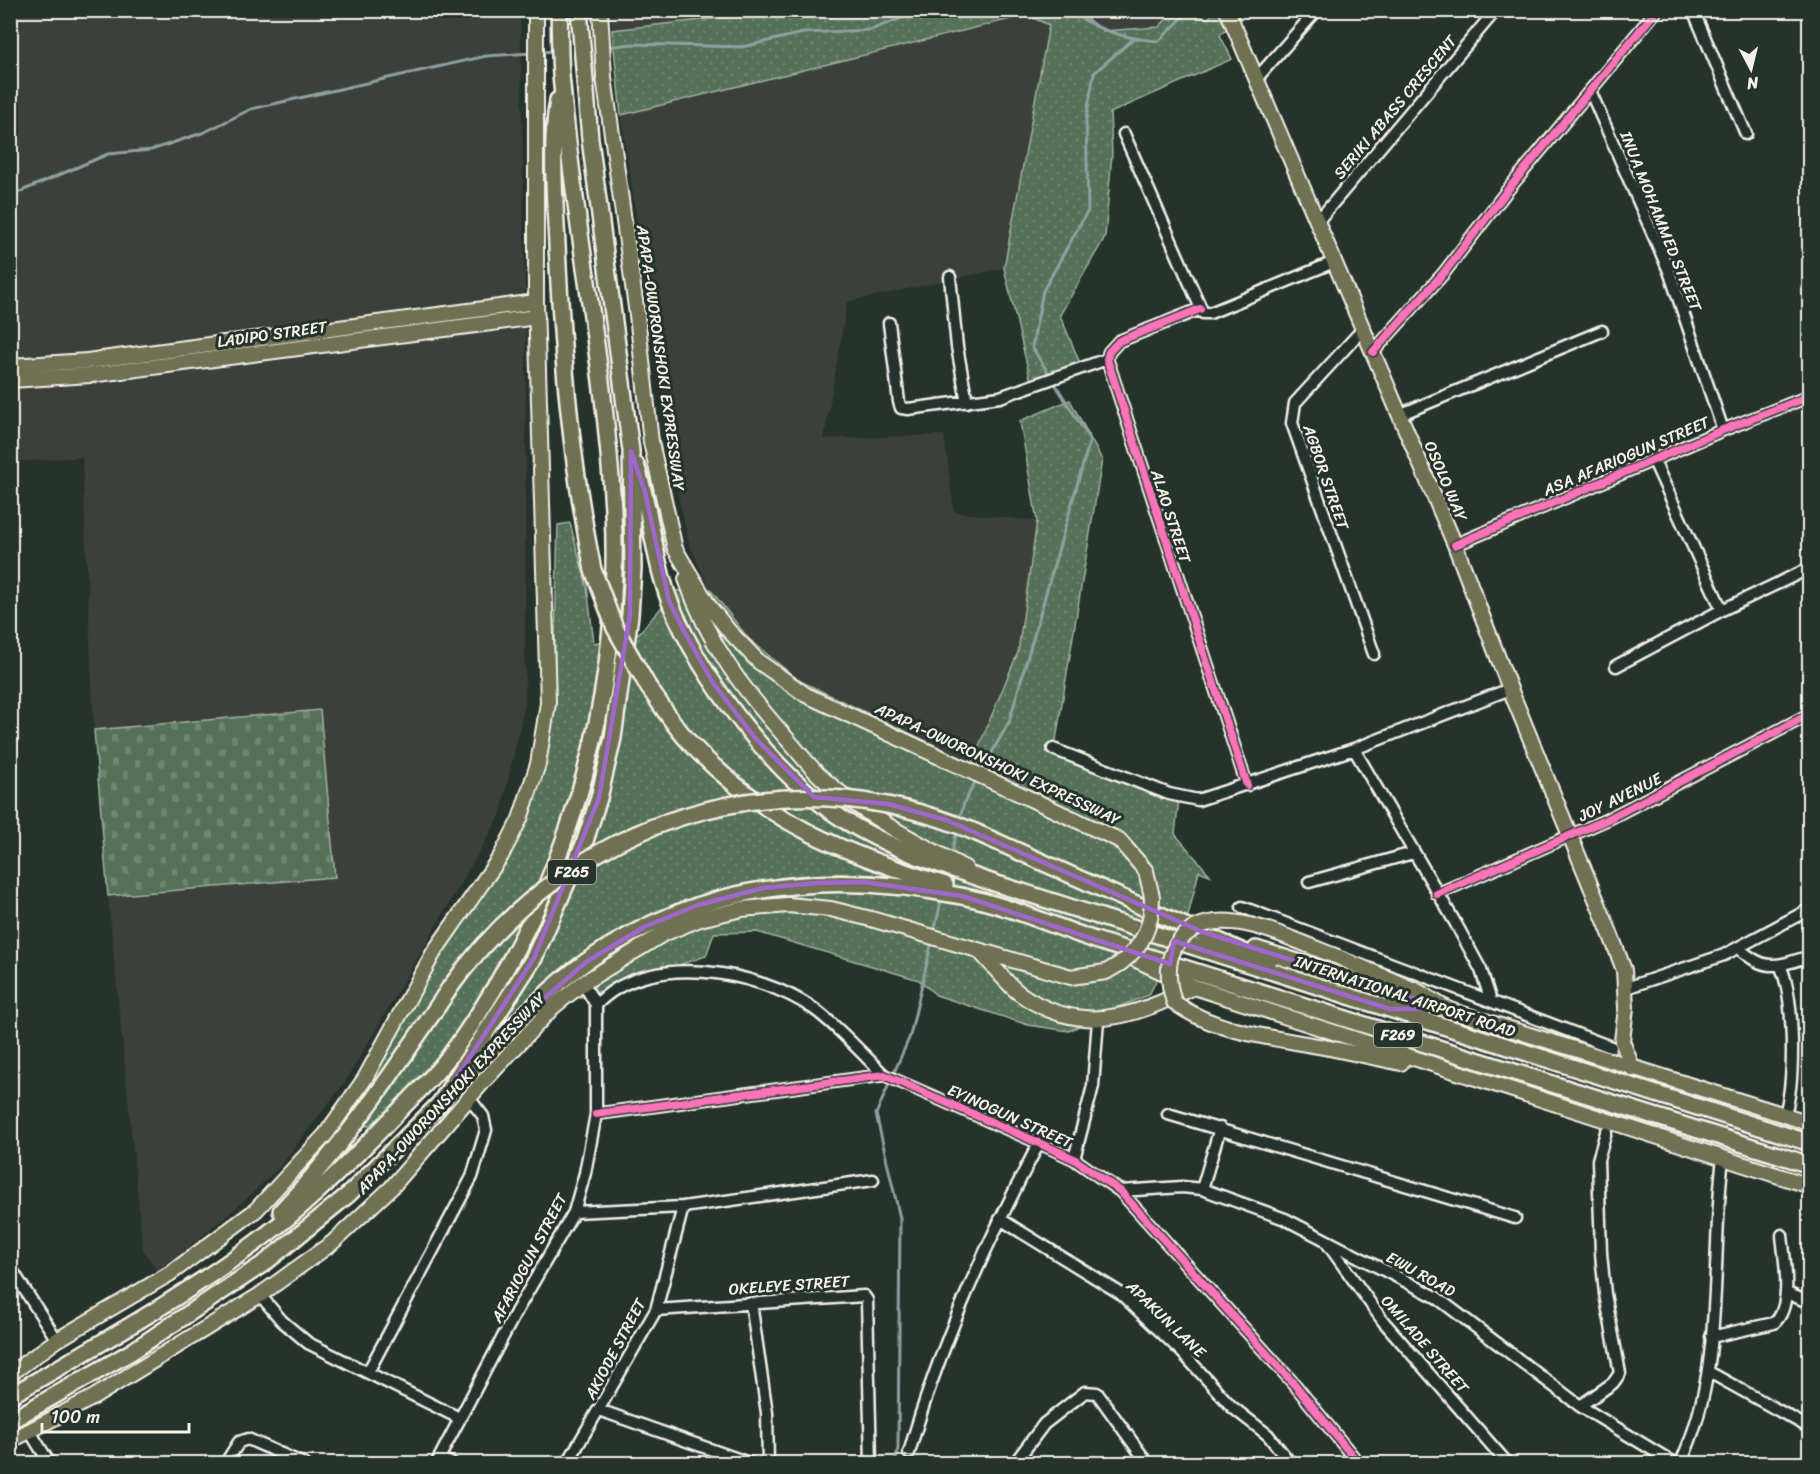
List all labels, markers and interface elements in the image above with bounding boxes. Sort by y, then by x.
street label: SERIKI ABASS CRESCENT [1326,27,1465,186]
north arrow [1721,39,1781,99]
text: N [1745,68,1761,99]
street label: INUA MOHAMMED STREET [1611,125,1711,317]
street label: APAPA-OWORONSHOKI EXPRESSWAY [628,222,694,493]
street label: LADIPO STREET [215,312,330,356]
street label: ASA AFARIOGUN STREET [1537,407,1715,505]
street label: AGBOR STREET [1294,420,1358,535]
street label: OSOLO WAY [1416,436,1476,527]
street label: ALAO STREET [1142,465,1200,568]
street label: APAPA-OWORONSHOKI EXPRESSWAY [869,694,1126,834]
street label: JOY AVENUE [1572,764,1668,830]
road number: F265 [548,860,596,884]
street label: INTERNATIONAL AIRPORT ROAD [1290,946,1520,1046]
street label: APAPA-OWORONSHOKI EXPRESSWAY [348,985,553,1202]
road number: F269 [1374,1023,1422,1047]
street label: EYINOGUN STREET [943,1075,1079,1157]
street label: AFARIOGUN STREET [482,1187,576,1329]
street label: EWU ROAD [1381,1243,1462,1305]
street label: OKELEYE STREET [728,1266,852,1304]
street label: APAKUN LANE [1118,1272,1214,1366]
street label: OMILADE STREET [1374,1288,1477,1401]
street label: AKIODE STREET [576,1292,654,1406]
scale bar [42,1396,189,1434]
text: 100 m [51,1401,100,1433]

